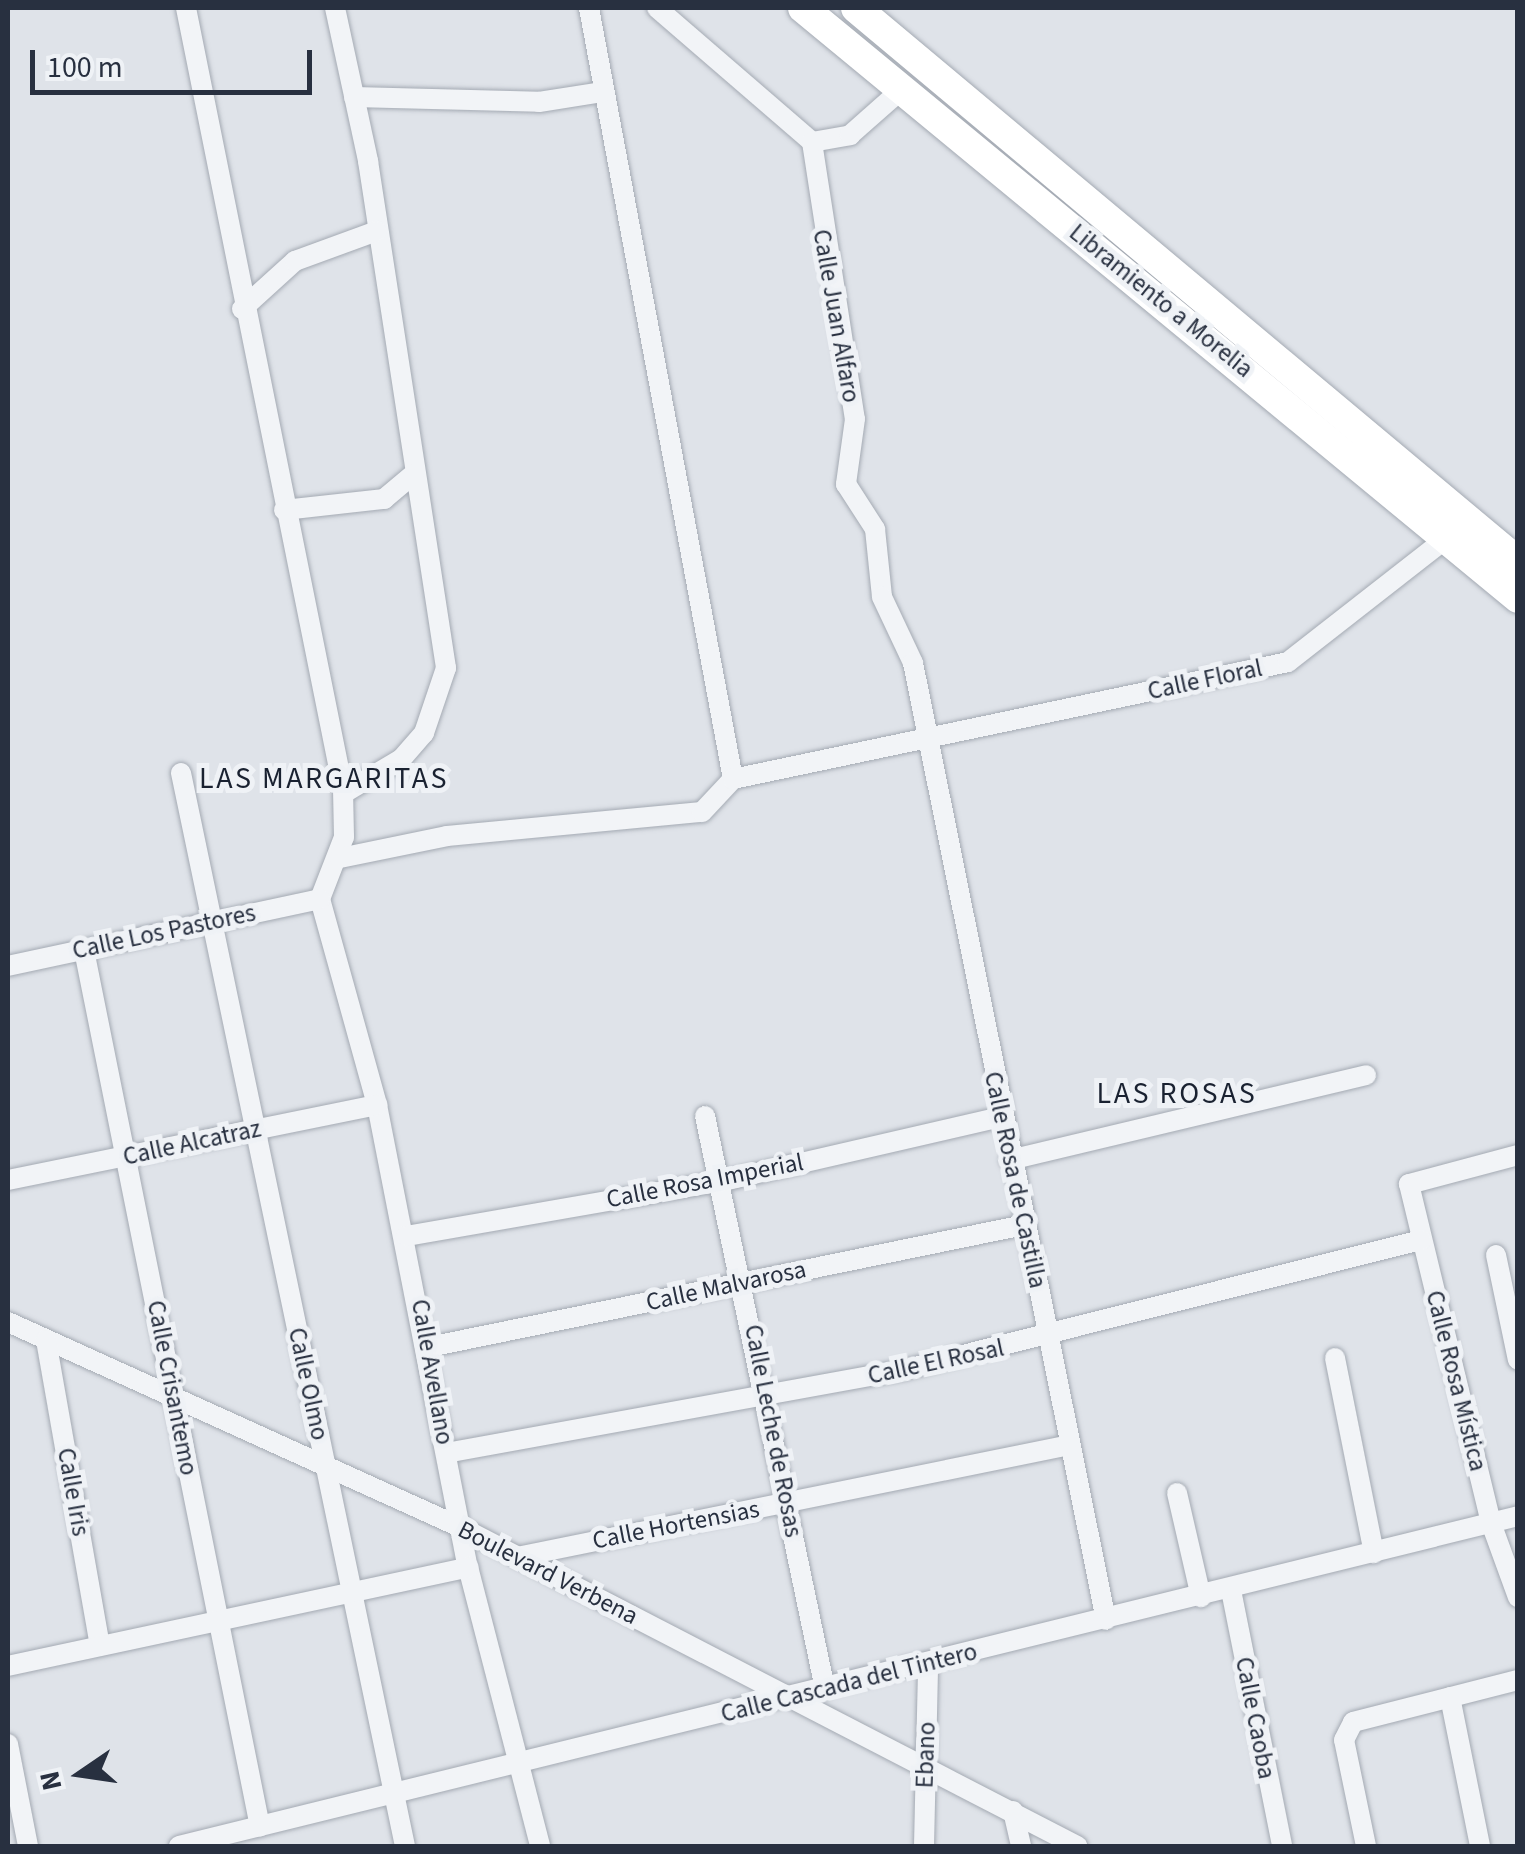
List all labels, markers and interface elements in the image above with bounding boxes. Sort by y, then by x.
scale bar [35,30,318,92]
text: 100 m [47,46,123,89]
street label: Libramiento a Morelia [1063,218,1259,384]
street label: Calle Juan Alfaro [806,227,866,405]
street label: Calle Floral [1145,653,1265,707]
district label: LAS MARGARITAS [199,761,449,797]
street label: Calle Los Pastores [70,898,258,966]
street label: Calle Rosa de Castilla [977,1069,1053,1291]
district label: LAS ROSAS [1097,1076,1257,1112]
street label: Calle Alcatraz [120,1114,264,1172]
street label: Calle Rosa Imperial [604,1147,806,1215]
street label: Calle Malvarosa [643,1254,809,1318]
street label: Calle Rosa Mística [1419,1288,1493,1474]
street label: Calle Avellano [404,1297,460,1447]
street label: Calle Crisantemo [140,1298,204,1478]
street label: Calle Leche de Rosas [738,1322,808,1540]
street label: Calle Olmo [281,1325,335,1443]
street label: Calle El Rosal [865,1333,1007,1391]
street label: Calle Iris [51,1446,95,1538]
street label: Calle Hortensias [590,1494,762,1556]
street label: Boulevard Verbena [453,1515,643,1631]
street label: Calle Cascada del Tintero [718,1637,980,1729]
street label: Calle Caoba [1228,1655,1282,1781]
street label: Ebano [910,1721,942,1789]
north arrow [30,1724,130,1824]
text: N [29,1767,72,1794]

